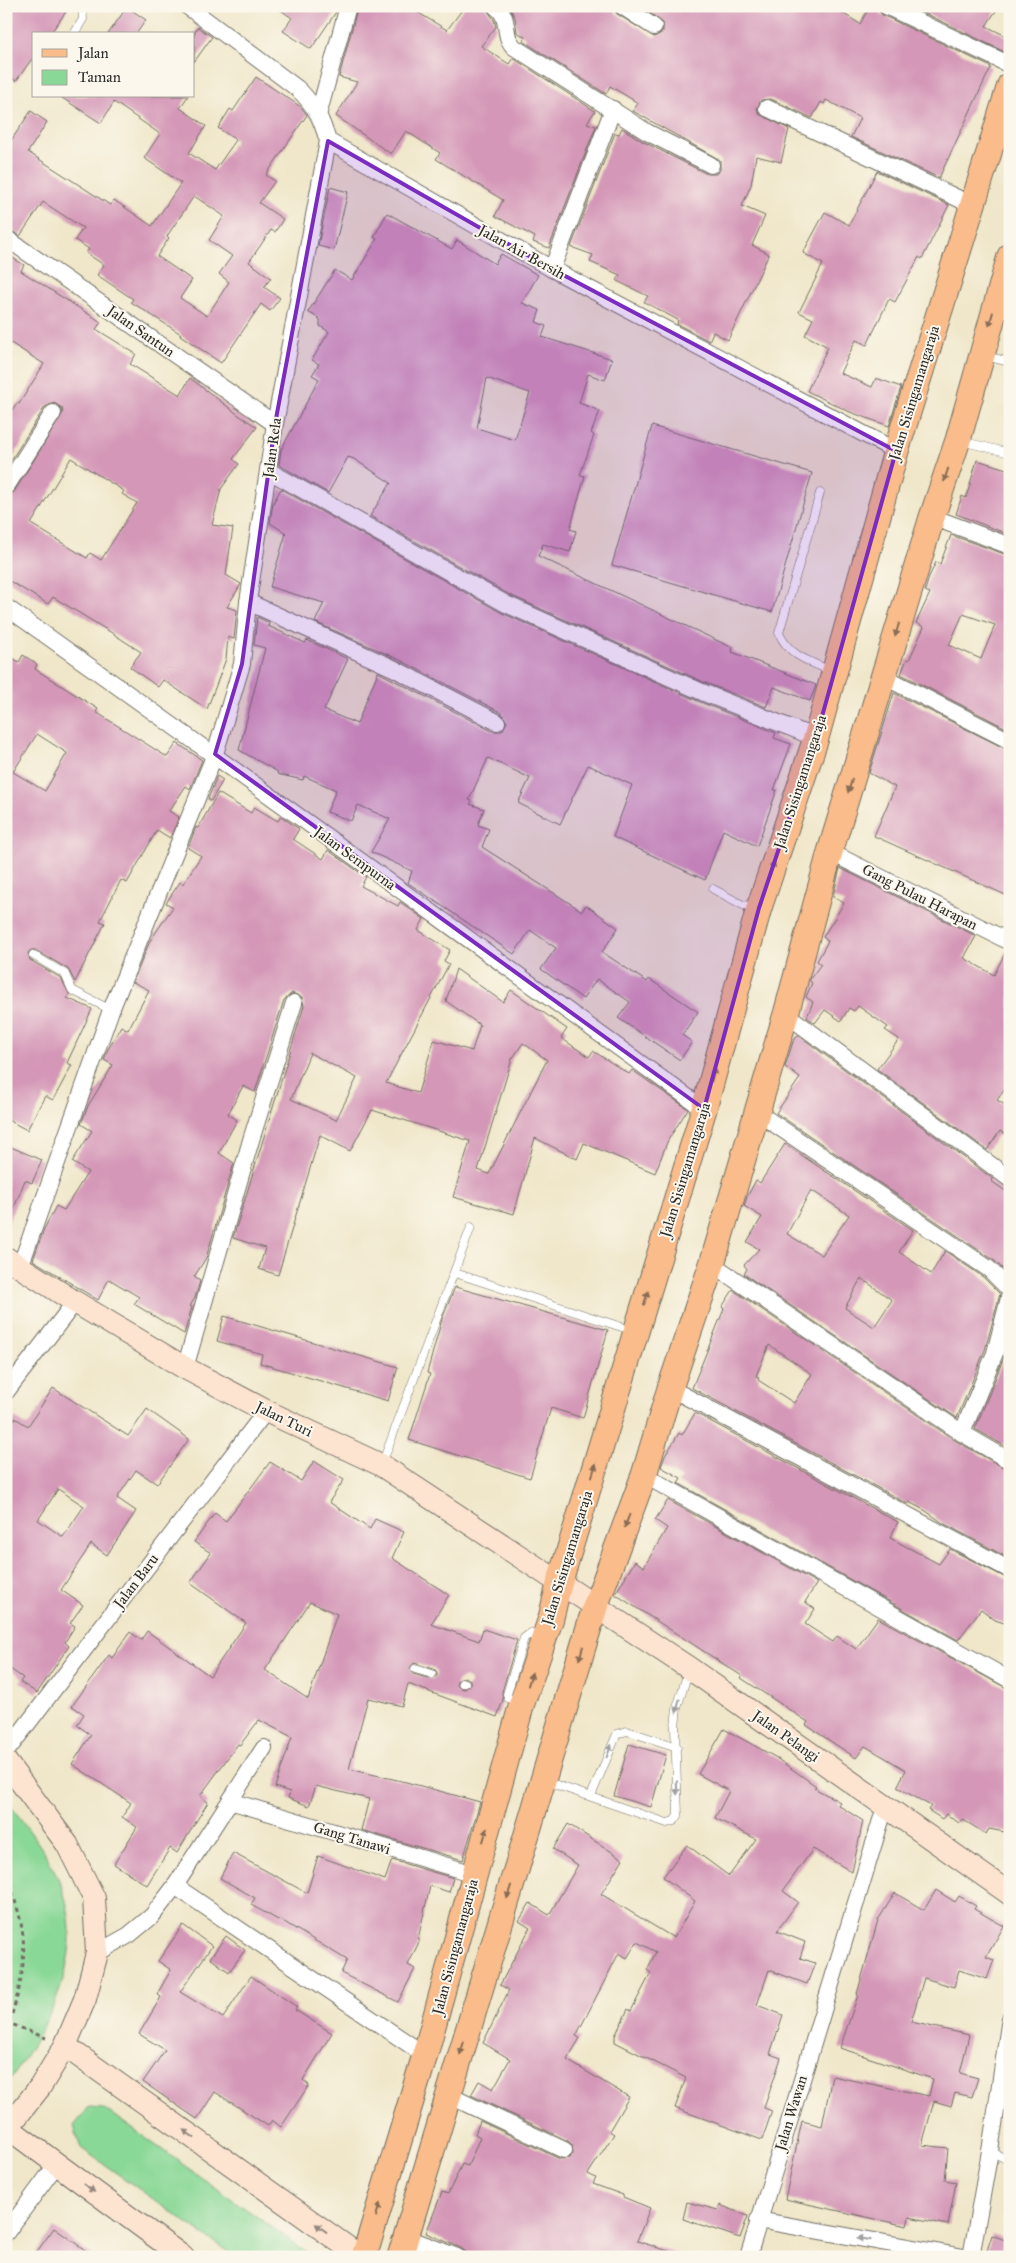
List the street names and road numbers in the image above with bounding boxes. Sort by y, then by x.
street label: Jalan Air Bersih [473,220,569,284]
street label: Jalan Santun [102,300,178,362]
street label: Jalan Sisingamangaraja [884,323,944,465]
street label: Jalan Rela [259,416,286,482]
street label: Jalan Sisingamangaraja [769,712,831,854]
street label: Jalan Sempurna [308,821,400,895]
street label: Gang Pulau Harapan [859,860,981,934]
street label: Jalan Sisingamangaraja [655,1100,715,1242]
street label: Jalan Turi [250,1397,316,1441]
street label: Jalan Sisingamangaraja [537,1488,597,1630]
street label: Jalan Baru [108,1550,163,1614]
street label: Jalan Pelangi [747,1705,823,1767]
street label: Gang Tanawi [311,1818,393,1858]
street label: Jalan Sisingamangaraja [428,1876,483,2019]
street label: Jalan Wawan [770,2073,812,2155]

